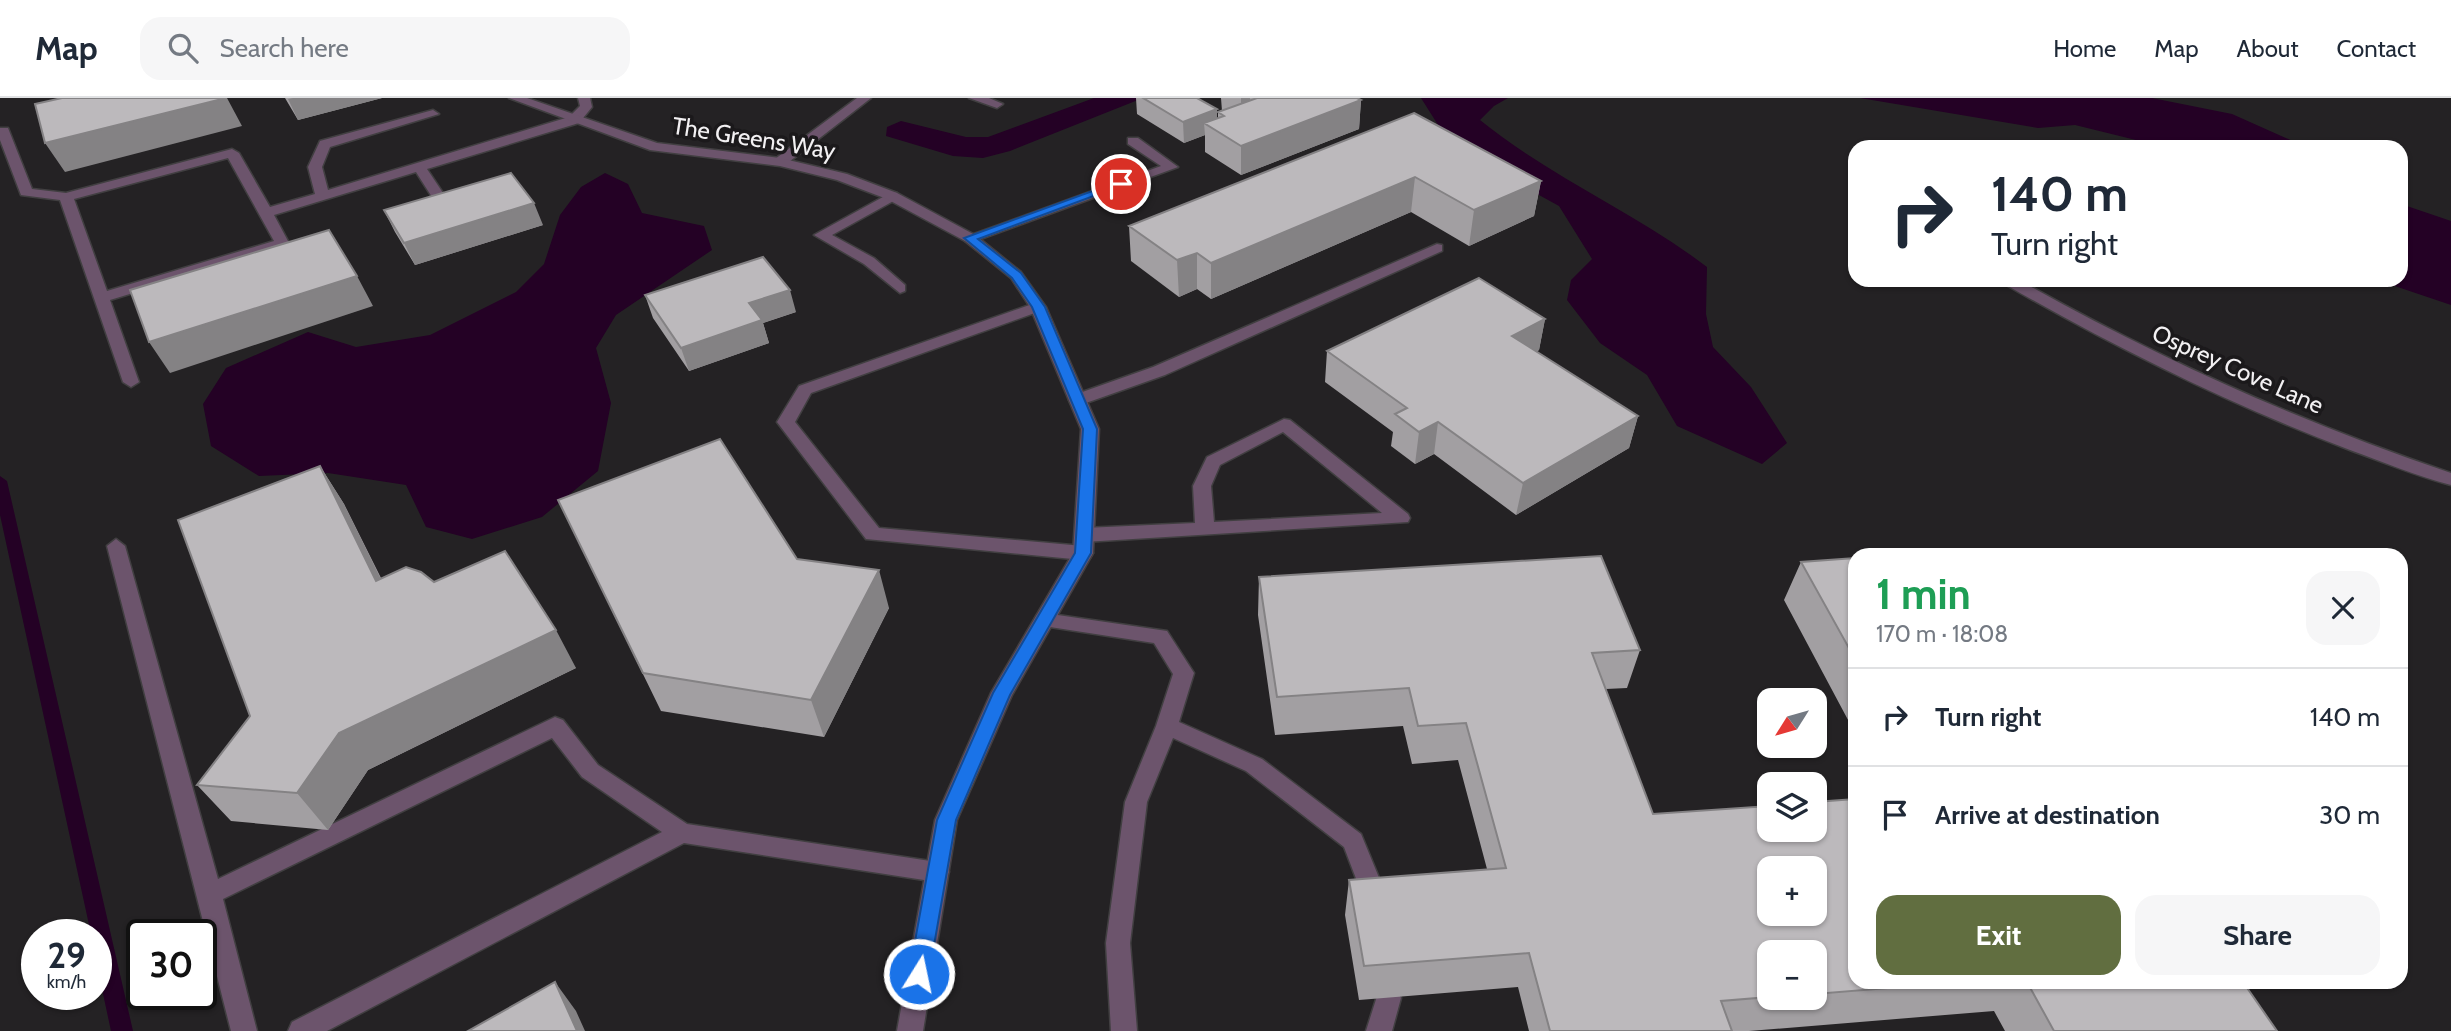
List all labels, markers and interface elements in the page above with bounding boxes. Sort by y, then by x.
search box [140,17,630,80]
text: Map [35,28,98,68]
icon: search [164,29,202,67]
text: Search here [220,32,349,64]
text: Home [2053,34,2116,63]
text: Map [2154,34,2199,63]
text: About [2237,34,2299,63]
text: Contact [2337,34,2416,63]
street label: The Greens Way [670,111,838,165]
pin [1091,154,1151,214]
text: 140 m [1991,164,2128,223]
icon: arrive [1102,165,1140,203]
icon: right [1876,168,1967,259]
text: Turn right [1991,224,2118,263]
street label: Osprey Cove Lane [2148,318,2328,420]
text: 1 min [1876,568,1971,620]
button: close [2306,571,2380,645]
text: 170 m · 18:08 [1876,620,2008,648]
north arrow [1757,688,1827,758]
map controls [1757,688,1827,1010]
icon: right [1876,698,1914,736]
text: Turn right [1935,701,2041,733]
text: 140 m [2310,701,2380,733]
button: layers [1757,772,1827,842]
icon: arrive [1876,796,1914,834]
text: Arrive at destination [1935,799,2160,831]
text: 30 m [2319,799,2380,831]
button: + [1757,856,1827,926]
button: Exit [1876,895,2121,975]
button: Share [2135,895,2380,975]
speed limit sign: 30 [126,919,217,1010]
text: 29 [47,934,86,977]
position arrow [882,937,956,1011]
button: − [1757,940,1827,1010]
text: km/h [47,971,86,993]

